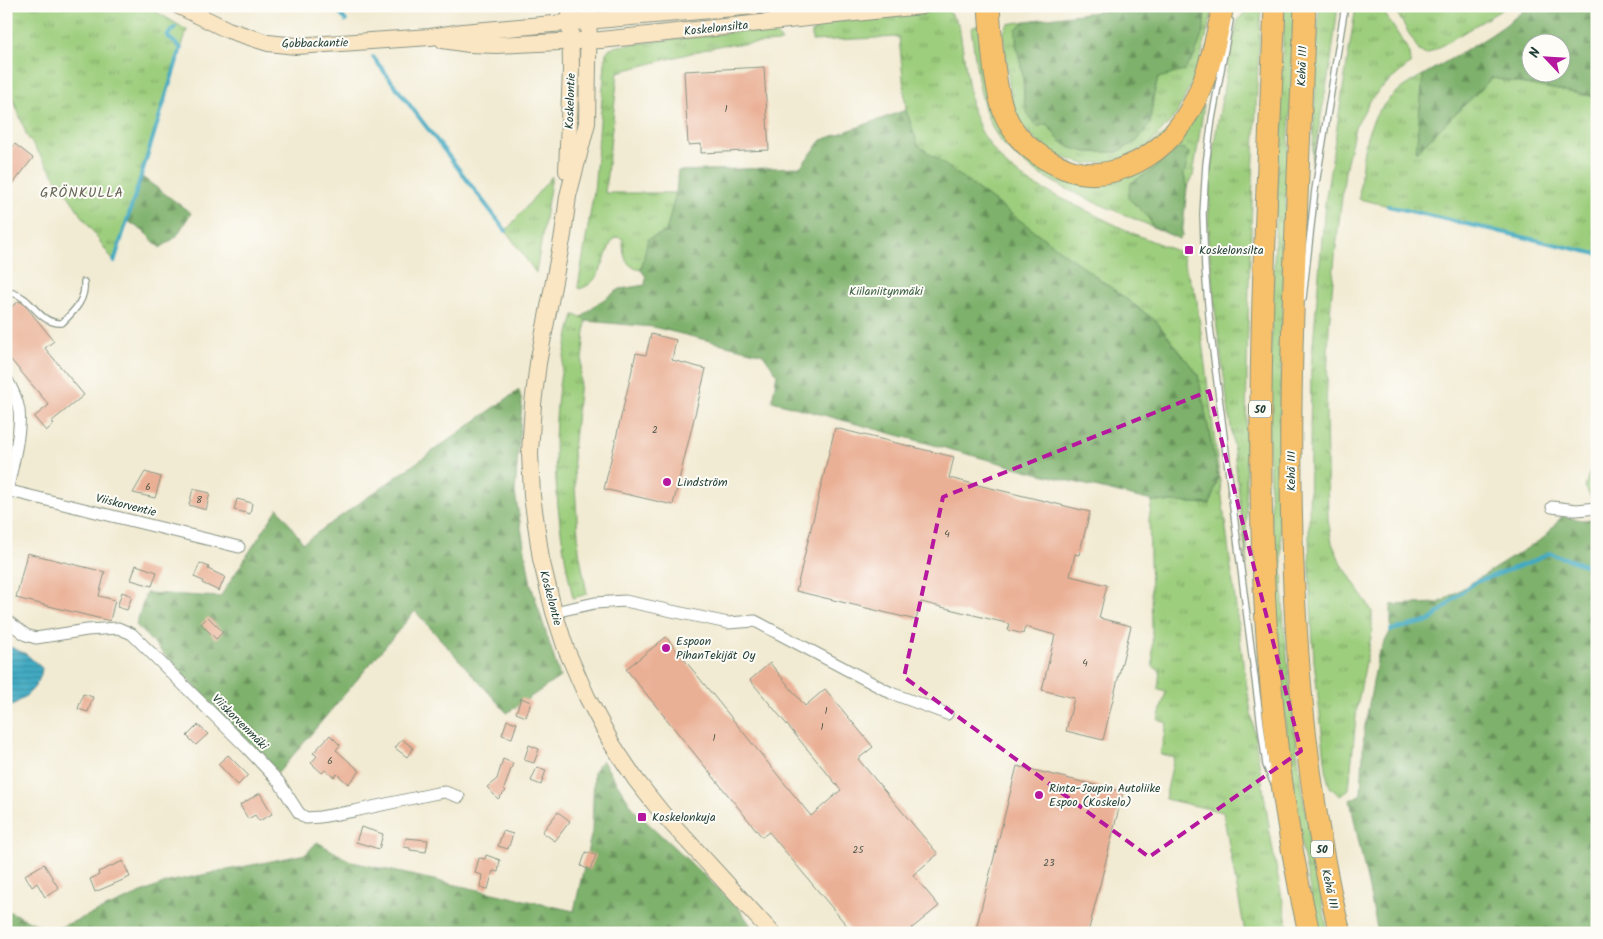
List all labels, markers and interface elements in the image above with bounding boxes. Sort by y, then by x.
street label: Koskelonsilta [683,16,750,41]
north arrow [1520,32,1570,82]
street label: Gobbackantie [281,33,349,54]
text: N [1523,44,1547,62]
street label: Kehä III [1292,45,1313,87]
street label: Koskelontie [560,72,581,130]
house number: 1 [724,101,728,117]
district label: GRÖNKULLA [40,182,124,204]
place label: Koskelonsilta [1199,241,1264,260]
marker: Koskelonsilta [1183,244,1195,256]
park label: Kiilaniitynmäki [849,282,924,301]
road number: 50 [1249,400,1271,418]
house number: 2 [652,422,658,438]
street label: Kehä III [1282,450,1301,491]
place label: Lindström [677,473,728,492]
marker: Lindström [661,476,673,488]
house number: 6 [145,479,151,495]
street label: Viiskorventie [93,489,159,522]
house number: 8 [196,492,203,508]
house number: 4 [944,526,950,542]
street label: Koskelontie [534,568,567,628]
place label: Espoon PihanTekijät Oy [676,632,756,665]
marker: Espoon PihanTekijät Oy [660,642,672,654]
house number: 4 [1082,655,1088,671]
street label: Viiskorvenmäki [207,690,273,756]
house number: 1 [824,703,828,719]
house number: 1 [820,719,824,735]
house number: 1 [712,730,716,746]
house number: 6 [327,753,333,769]
place label: Rinta-Joupin Autoliike Espoo (Koskelo) [1049,779,1161,812]
marker: Rinta-Joupin Autoliike Espoo (Koskelo) [1033,789,1045,801]
place label: Koskelonkuja [652,808,716,827]
marker: Koskelonkuja [636,811,648,823]
road number: 50 [1311,841,1333,858]
house number: 25 [852,842,864,858]
house number: 23 [1043,855,1055,871]
street label: Kehä III [1316,867,1343,911]

